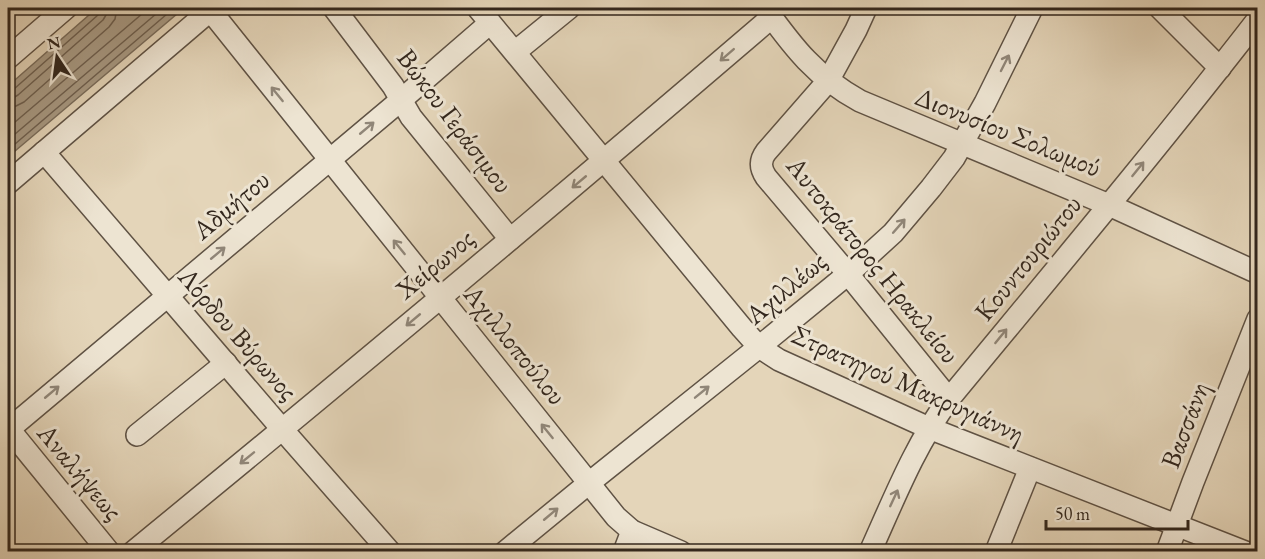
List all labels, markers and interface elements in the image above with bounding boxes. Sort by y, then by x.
north arrow [27,27,87,87]
text: N [45,31,62,55]
street label: Βώκου Γεράσιμου [390,42,521,200]
one-way arrow [720,48,735,62]
one-way arrow [1000,54,1012,72]
street label: Διονυσίου Σολωμού [910,78,1106,185]
one-way arrow [271,86,284,102]
one-way arrow [359,121,374,135]
street label: Αυτοκράτορος Ηρακλείου [778,148,968,370]
street label: Αδμήτου [184,162,277,248]
one-way arrow [1131,162,1144,178]
one-way arrow [571,175,587,188]
street label: Κουντουριώτου [966,188,1089,328]
one-way arrow [892,219,906,234]
street label: Χείρωνος [387,221,481,307]
one-way arrow [393,239,406,255]
street label: Αχιλλέως [737,243,834,332]
one-way arrow [209,247,225,260]
street label: Λόρδου Βύρωνος [170,259,306,408]
street label: Αχιλλοπούλου [456,277,575,412]
one-way arrow [405,314,421,327]
street label: Στρατηγού Μακρυγιάννη [786,317,1030,451]
one-way arrow [994,328,1007,344]
street label: Βασσάνη [1152,377,1217,473]
one-way arrow [44,385,59,399]
one-way arrow [694,385,710,398]
street label: Αναλήψεως [29,415,131,527]
one-way arrow [541,424,554,440]
one-way arrow [240,451,255,465]
one-way arrow [889,490,901,508]
scale bar [1046,493,1188,531]
text: 50 m [1055,502,1090,525]
one-way arrow [542,508,558,521]

